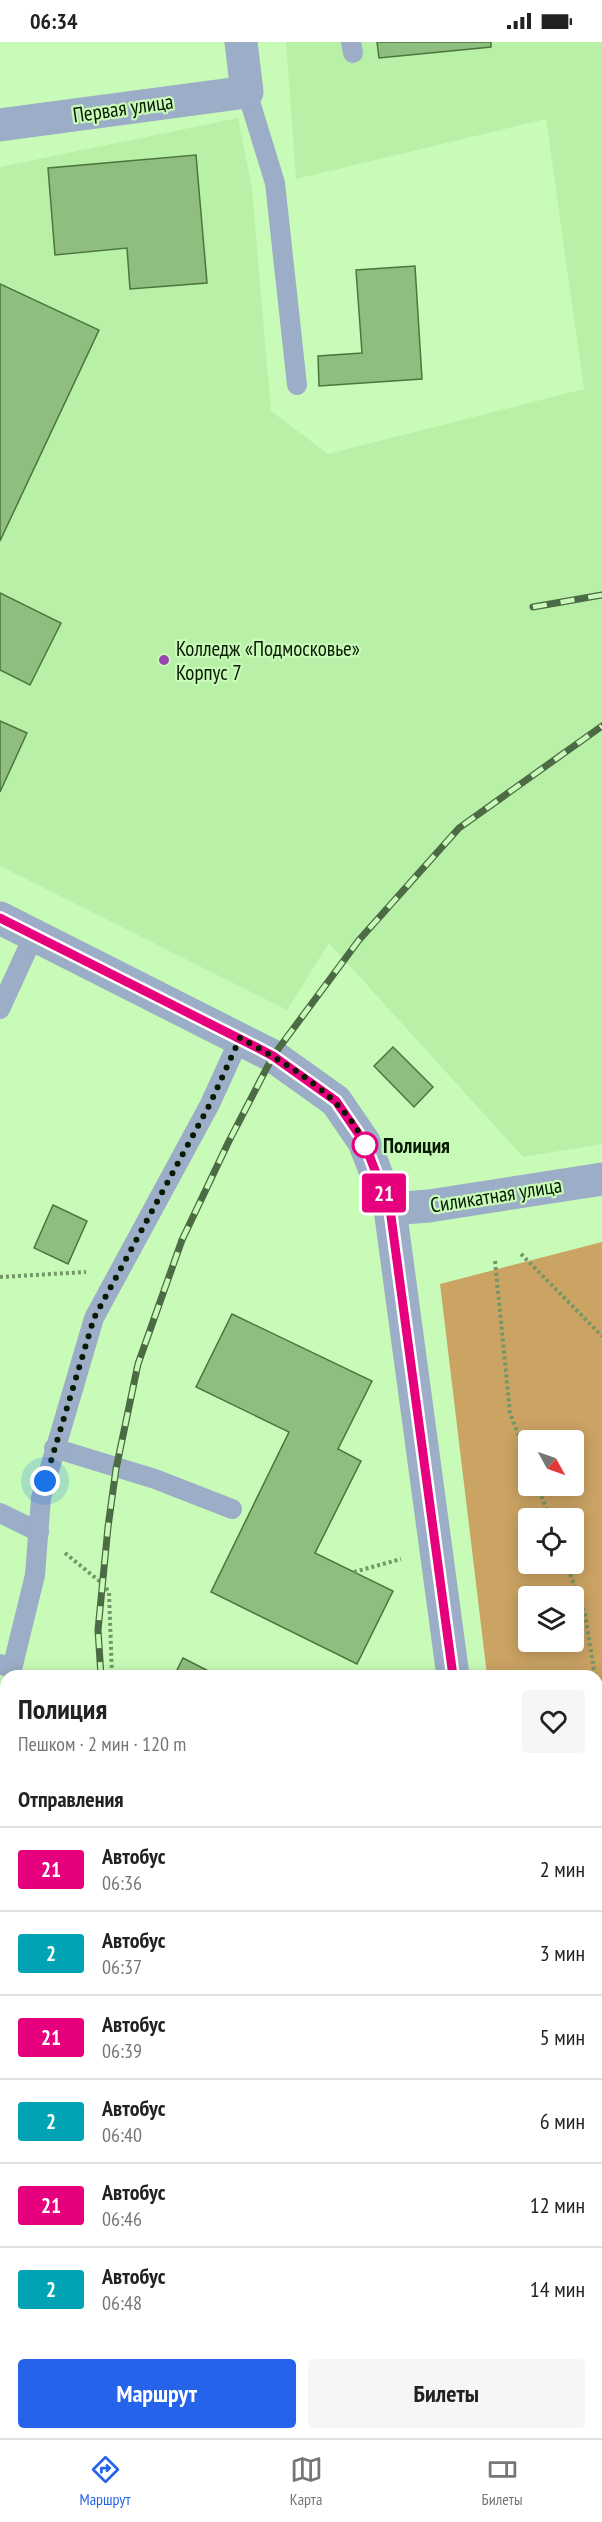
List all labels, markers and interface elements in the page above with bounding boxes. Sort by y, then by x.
text: 06:34 [30,7,78,35]
street label: Первая улица [71,88,175,128]
place label: Колледж «Подмосковье» Корпус 7 [176,635,360,686]
marker: Колледж «Подмосковье» Корпус 7 [157,653,171,667]
marker: Полиция [352,1132,378,1158]
place label: Полиция [383,1132,450,1159]
street label: Силикатная улица [428,1171,564,1219]
line badge: 21 [357,1174,411,1212]
text: 21 [374,1180,394,1207]
north arrow [518,1430,584,1496]
map controls [518,1430,584,1652]
your location [30,1466,60,1496]
button: locate [518,1508,584,1574]
button: layers [518,1586,584,1652]
text: Полиция [18,1690,107,1727]
button: heart [522,1690,585,1753]
text: Пешком · 2 мин · 120 m [18,1731,186,1757]
text: Отправления [18,1785,124,1813]
text: Автобус [102,1842,165,1870]
text: 2 мин [540,1855,585,1883]
text: 21 [41,1856,61,1883]
text: 06:36 [102,1870,142,1896]
text: Автобус [102,1926,165,1954]
text: 3 мин [540,1939,585,1967]
text: 2 [46,1940,56,1967]
text: 06:37 [102,1954,142,1980]
text: Автобус [102,2010,165,2038]
text: 5 мин [540,2023,585,2051]
text: 21 [41,2024,61,2051]
text: 06:39 [102,2038,142,2064]
text: Автобус [102,2094,165,2122]
text: 6 мин [540,2107,585,2135]
text: 2 [46,2108,56,2135]
text: 06:40 [102,2122,142,2148]
text: Автобус [102,2178,165,2206]
text: 12 мин [530,2191,585,2219]
text: 21 [41,2192,61,2219]
text: 06:46 [102,2206,142,2232]
text: Автобус [102,2262,165,2290]
text: 14 мин [530,2275,585,2303]
text: 2 [46,2276,56,2303]
text: 06:48 [102,2290,142,2316]
button: Маршрут [18,2359,296,2428]
button: Билеты [308,2359,585,2428]
tab: Маршрут [79,2453,131,2509]
tab: Карта [290,2453,323,2509]
tab: Билеты [482,2453,523,2509]

